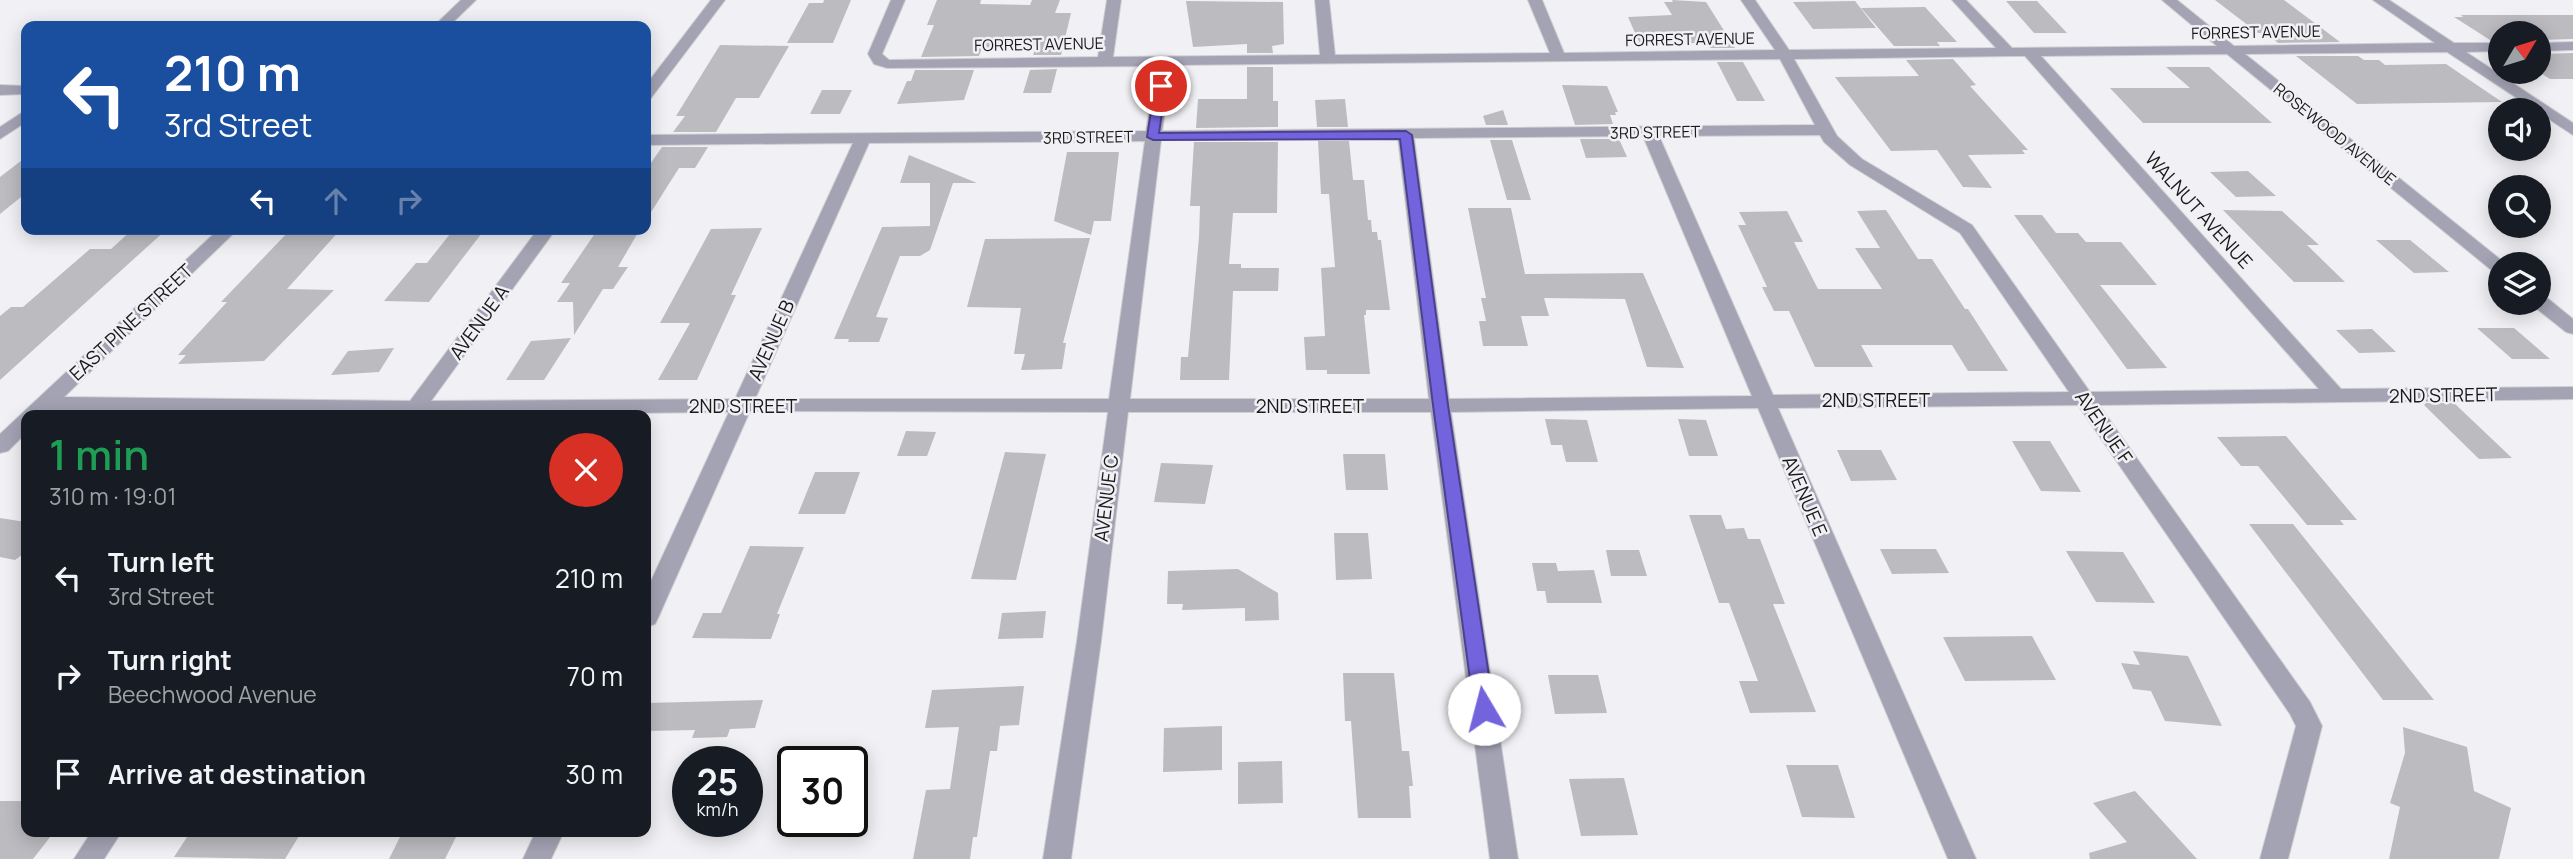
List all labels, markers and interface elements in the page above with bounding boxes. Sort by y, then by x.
street label: FORREST AVENUE [2191,20,2321,44]
north arrow [2488,21,2552,84]
map controls [2488,21,2551,315]
street label: FORREST AVENUE [1625,27,1755,51]
street label: FORREST AVENUE [974,32,1104,56]
text: 210 m [164,39,301,106]
icon: left [49,49,140,140]
pin [1131,56,1191,116]
icon: arrive [1142,67,1180,105]
street label: ROSEWOOD AVENUE [2269,78,2401,190]
button: sound [2488,98,2551,161]
text: 3rd Street [164,103,312,147]
street label: 3RD STREET [1610,120,1701,144]
street label: 3RD STREET [1043,125,1134,149]
street label: WALNUT AVENUE [2139,146,2259,274]
button: search [2488,175,2551,238]
icon: left [244,182,282,220]
icon: ahead [317,182,355,220]
icon: right [390,182,428,220]
button: layers [2488,252,2551,315]
street label: EAST PINE STREET [64,257,199,386]
street label: AVENUE A [443,280,515,364]
street label: AVENUE B [742,295,800,384]
street label: 2ND STREET [2389,381,2498,409]
street label: AVENUE F [2069,385,2139,469]
street label: 2ND STREET [1822,387,1931,413]
street label: 2ND STREET [689,393,798,419]
street label: 2ND STREET [1256,393,1365,419]
text: 1 min [49,425,149,483]
button: close [549,433,623,507]
street label: AVENUE E [1776,452,1834,540]
street label: AVENUE C [1088,453,1124,543]
text: 310 m · 19:01 [49,480,176,512]
text: Turn left [108,544,215,580]
icon: left [49,559,87,597]
text: 210 m [555,560,623,596]
text: 3rd Street [108,580,215,612]
text: Turn right [108,642,232,678]
icon: right [49,657,87,695]
text: 70 m [567,658,623,694]
position arrow [1447,672,1521,746]
text: Beechwood Avenue [108,678,317,710]
speed limit sign: 30 [777,746,868,837]
icon: arrive [49,755,87,793]
text: Arrive at destination [108,756,366,792]
text: 30 m [566,756,623,792]
text: 25 [697,758,738,806]
text: km/h [697,797,738,821]

